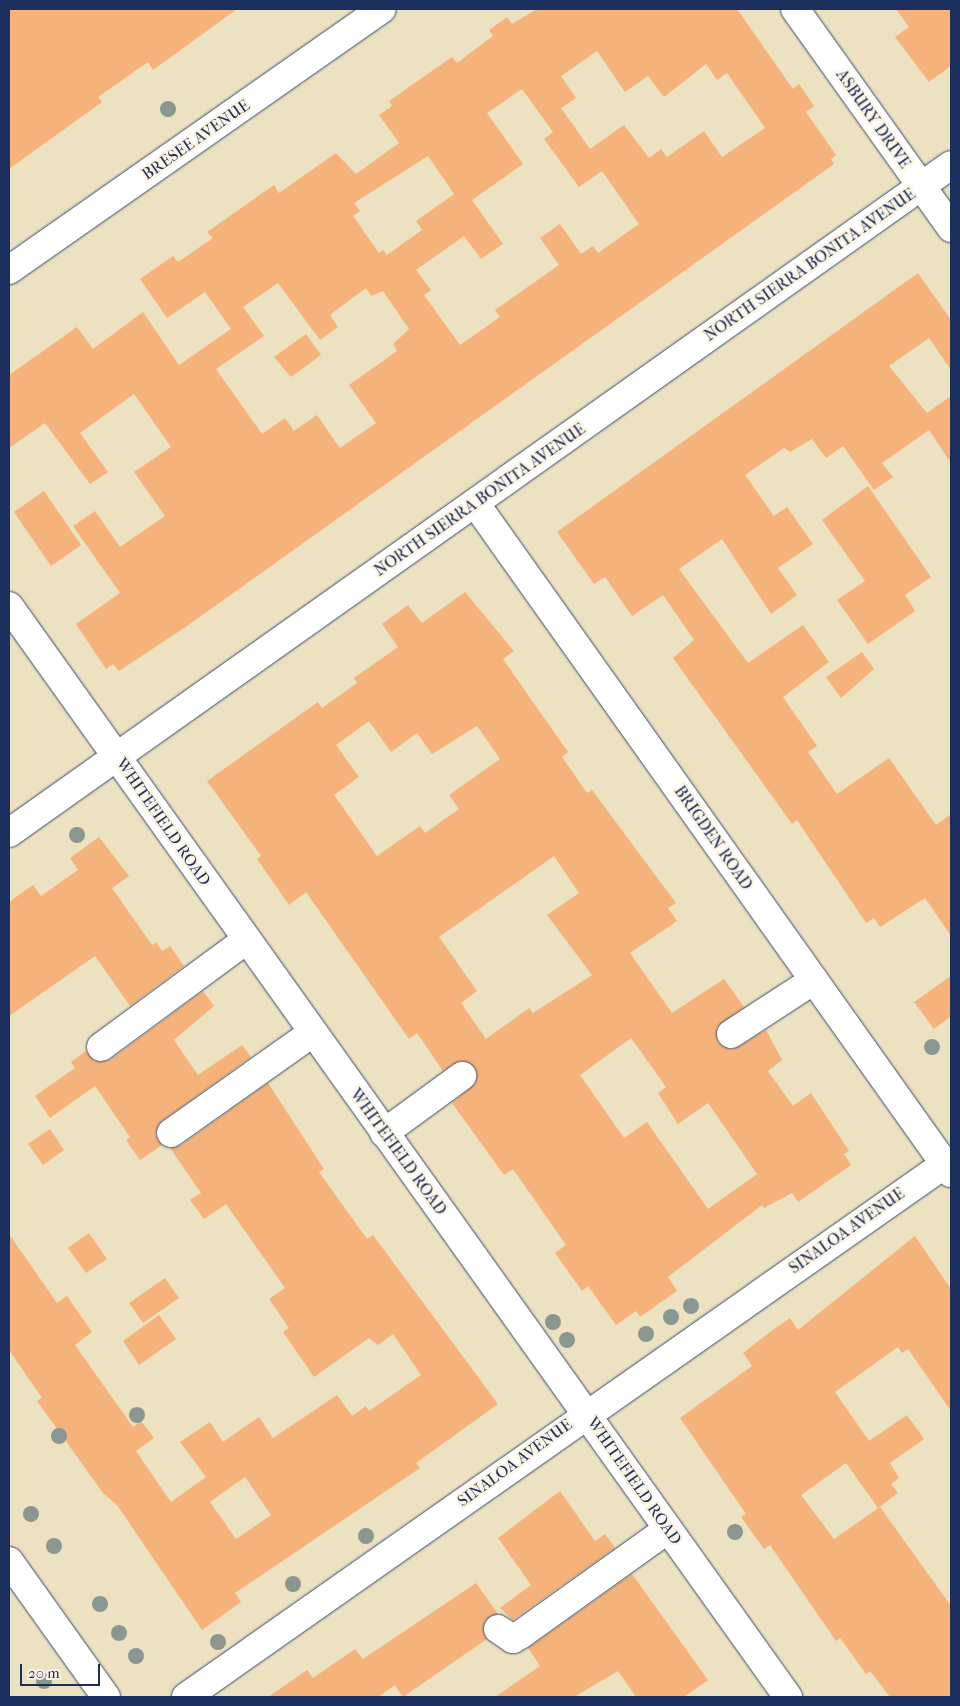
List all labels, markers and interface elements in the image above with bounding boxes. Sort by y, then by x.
street label: ASBURY DRIVE [832,66,914,172]
street label: BRESEE AVENUE [139,96,253,184]
street label: NORTH SIERRA BONITA AVENUE [701,185,919,345]
street label: NORTH SIERRA BONITA AVENUE [371,420,589,580]
street label: WHITEFIELD ROAD [112,755,214,889]
street label: BRIGDEN ROAD [670,782,756,894]
street label: WHITEFIELD ROAD [346,1085,450,1219]
street label: SINALOA AVENUE [786,1184,908,1278]
street label: WHITEFIELD ROAD [583,1414,685,1548]
street label: SINALOA AVENUE [454,1415,576,1511]
scale bar [22,1654,102,1686]
text: 20 m [28,1664,60,1682]

